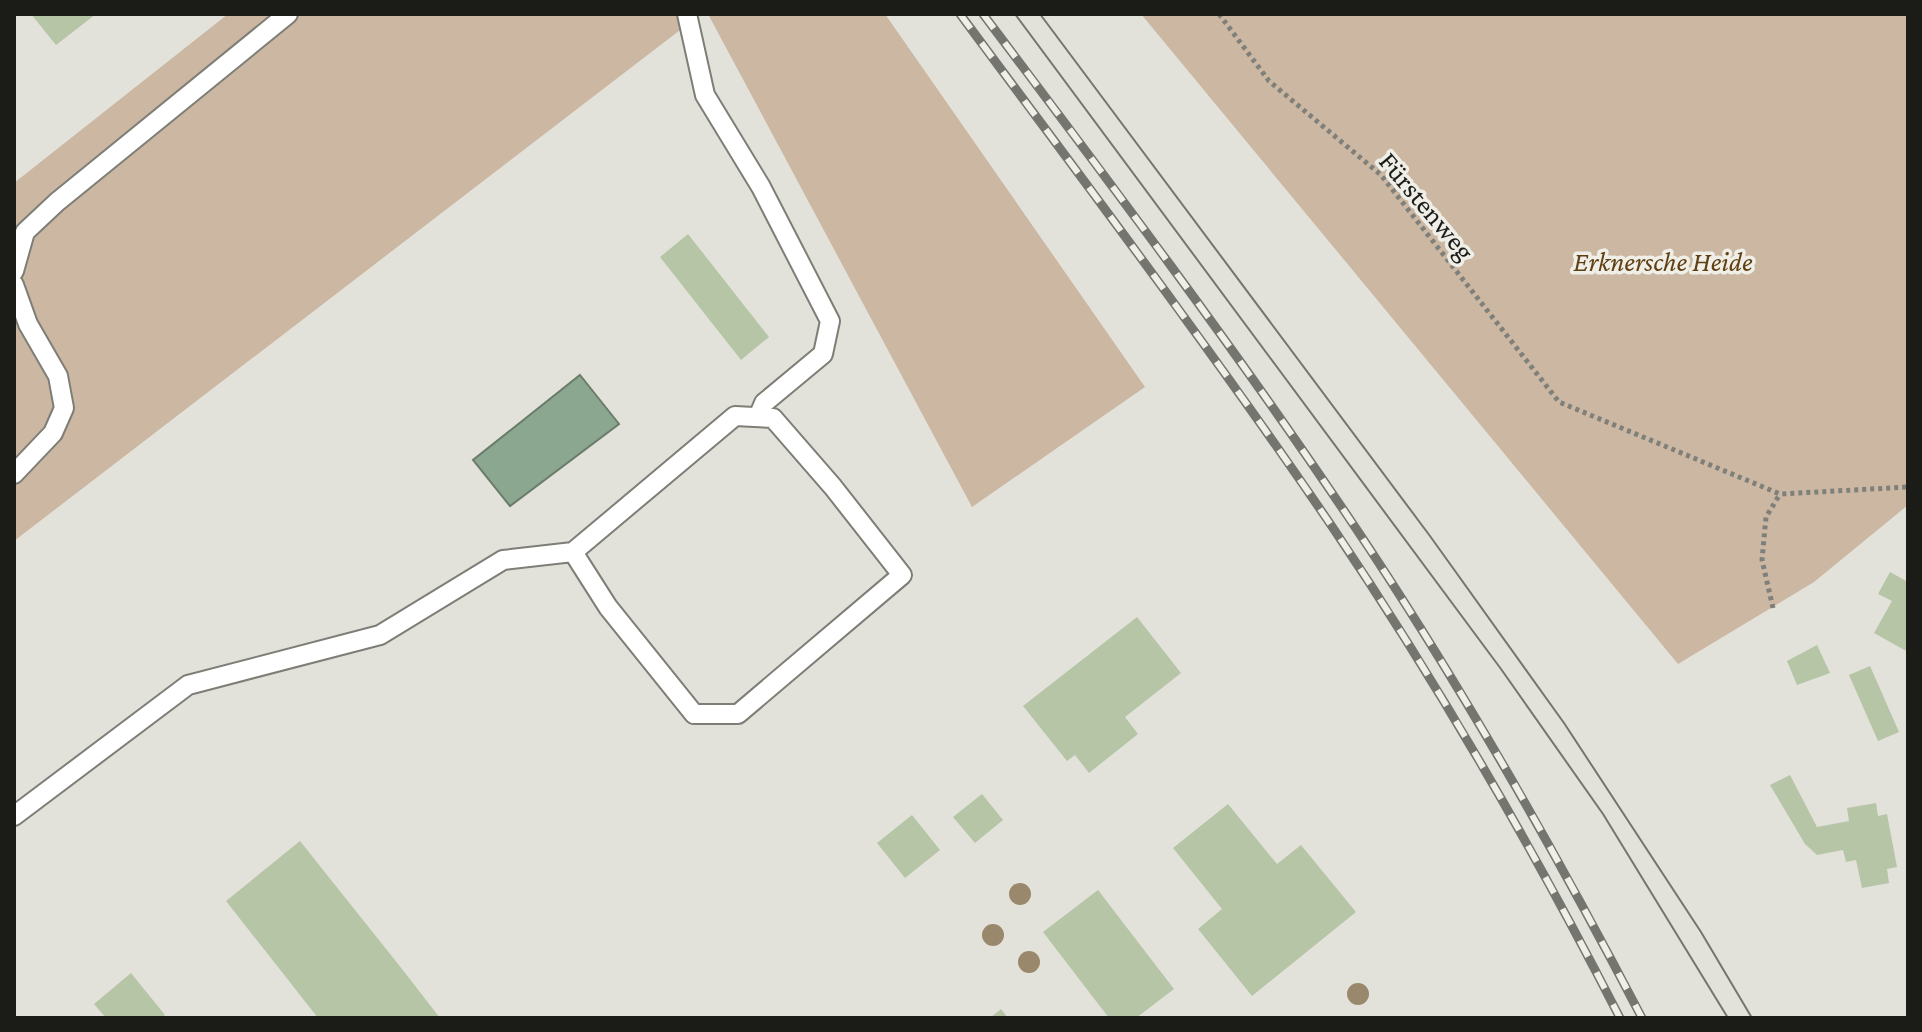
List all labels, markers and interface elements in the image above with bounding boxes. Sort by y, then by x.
street label: Fürstenweg [1373,146,1481,267]
park label: Erknersche Heide [1573,246,1753,277]

